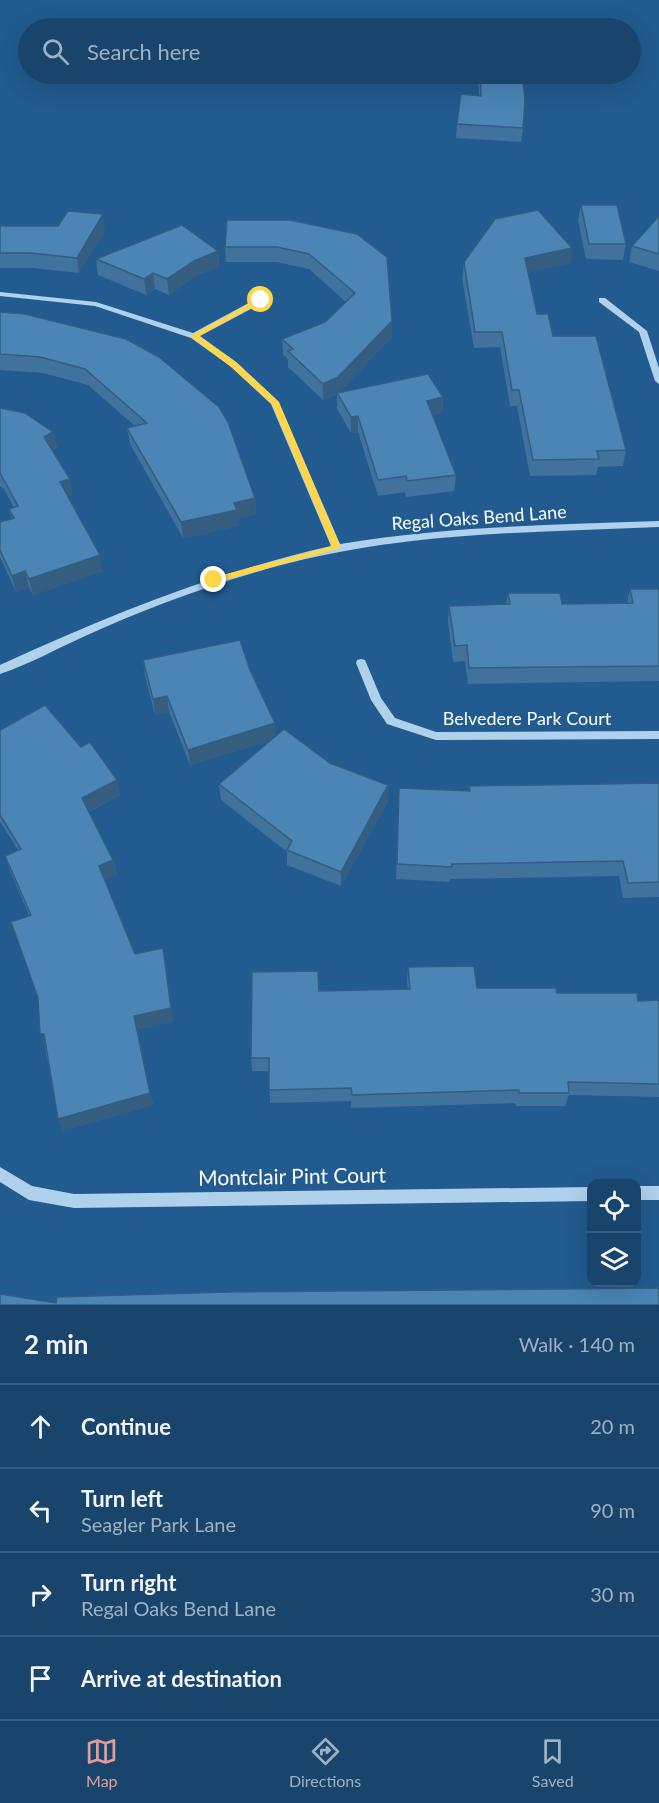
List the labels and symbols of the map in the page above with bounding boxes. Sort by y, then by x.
route start [247,286,273,312]
street label: Regal Oaks Bend Lane [391,500,567,534]
route end [200,566,226,592]
street label: Belvedere Park Court [443,707,612,729]
street label: Montclair Pint Court [198,1161,387,1190]

